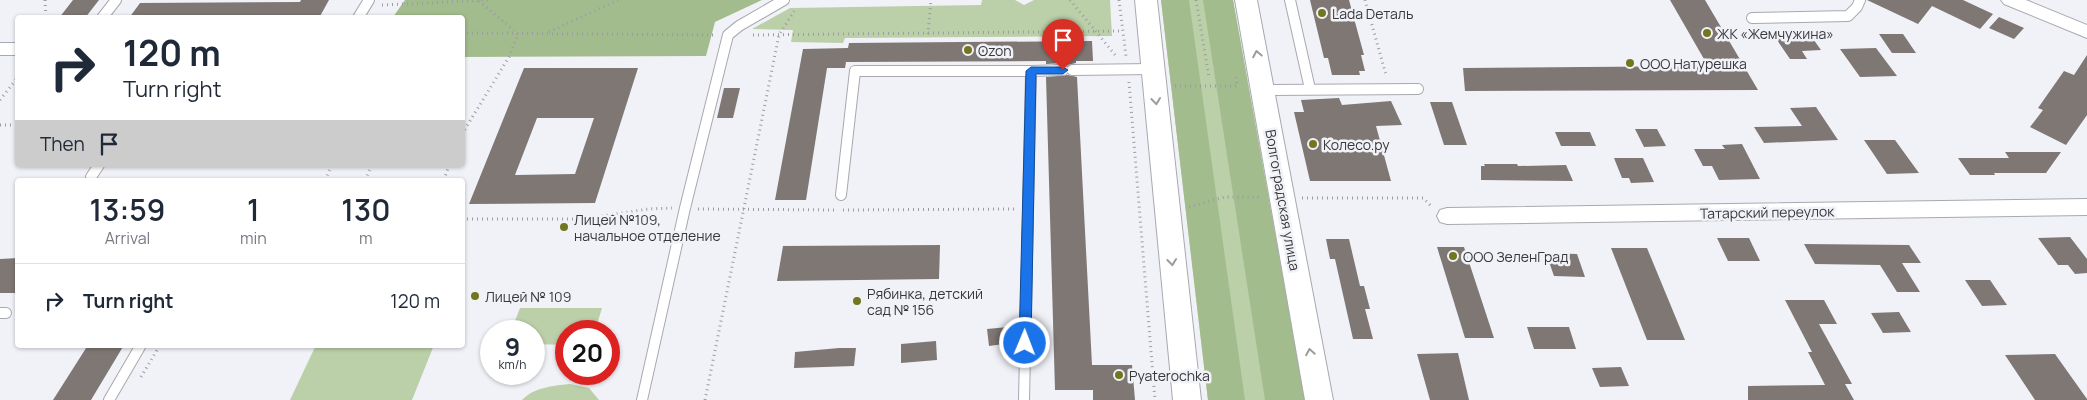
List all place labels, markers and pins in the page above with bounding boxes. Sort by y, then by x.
place label: Lada Dеталь [1332,4,1413,23]
marker: Lada Dеталь [1316,7,1328,19]
pin [1042,19,1084,70]
place label: ЖК «Жемчужина» [1717,24,1834,43]
marker: ЖК «Жемчужина» [1701,27,1713,39]
place label: Ozon [978,41,1012,60]
marker: Ozon [962,44,974,56]
place label: ООО Натурешка [1640,54,1747,73]
marker: ООО Натурешка [1624,57,1636,69]
place label: Колесо.ру [1323,135,1390,154]
marker: Колесо.ру [1307,138,1319,150]
place label: Лицей №109, начальное отделение [574,210,721,245]
marker: Лицей №109, начальное отделение [558,221,570,233]
place label: ООО ЗеленГрад [1463,247,1568,266]
marker: ООО ЗеленГрад [1447,250,1459,262]
place label: Рябинка, детский сад № 156 [867,284,983,319]
place label: Лицей № 109 [485,287,571,306]
marker: Лицей № 109 [469,290,481,302]
marker: Рябинка, детский сад № 156 [851,295,863,307]
place label: Pyaterochka [1129,366,1210,385]
marker: Pyaterochka [1113,369,1125,381]

